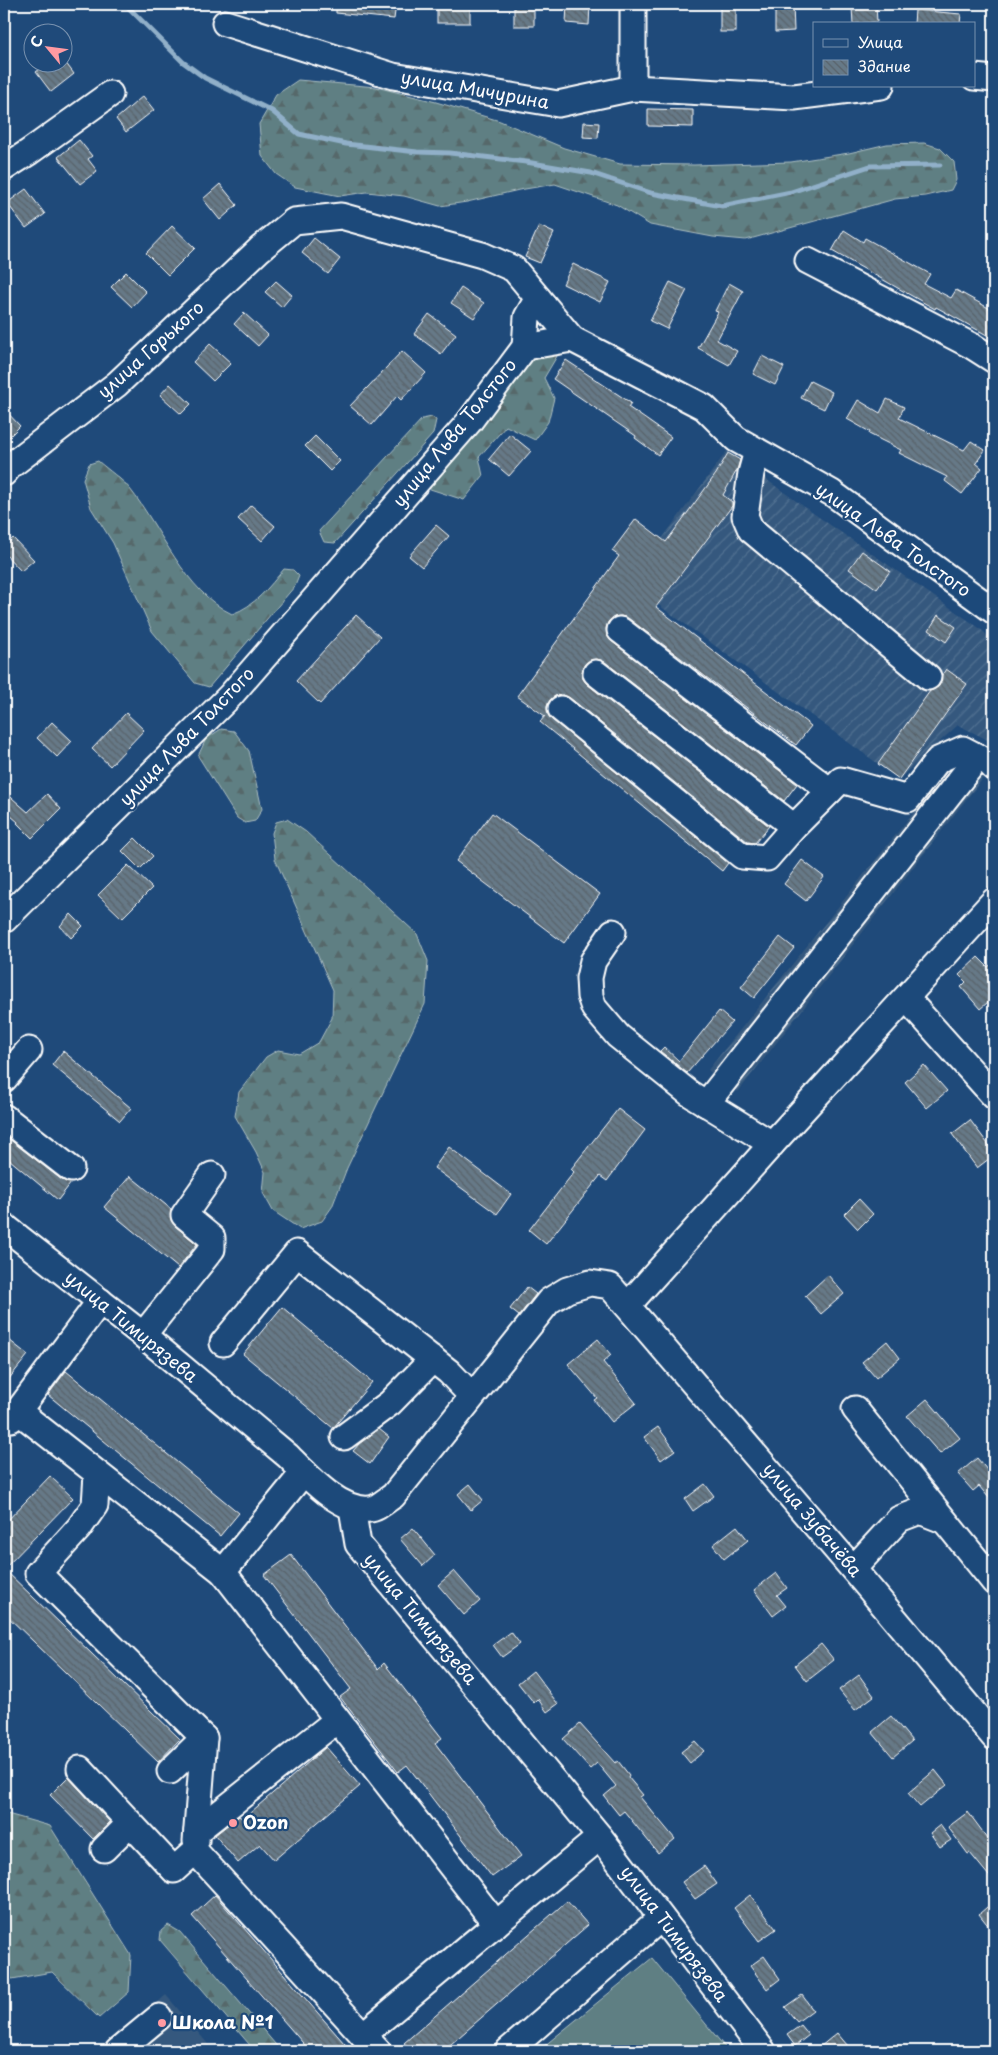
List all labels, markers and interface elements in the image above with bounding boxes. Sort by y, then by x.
north arrow [22,22,72,72]
legend [813,22,976,88]
text: Улица [858,30,903,53]
text: С [24,32,48,51]
text: Здание [858,54,911,77]
street label: улица Мичурина [399,62,552,115]
street label: улица Горького [91,294,209,404]
street label: улица Льва Толстого [385,352,522,512]
street label: улица Льва Толстого [810,475,977,603]
street label: улица Льва Толстого [112,660,260,812]
street label: улица Тимирязева [59,1263,205,1389]
street label: улица Зубачёва [757,1456,870,1583]
street label: улица Тимирязева [358,1546,485,1690]
place label: Ozon [243,1808,288,1835]
marker: Ozon [227,1817,239,1829]
street label: улица Тимирязева [615,1859,736,2008]
place label: Школа №1 [172,2008,274,2035]
marker: Школа №1 [156,2017,168,2029]

